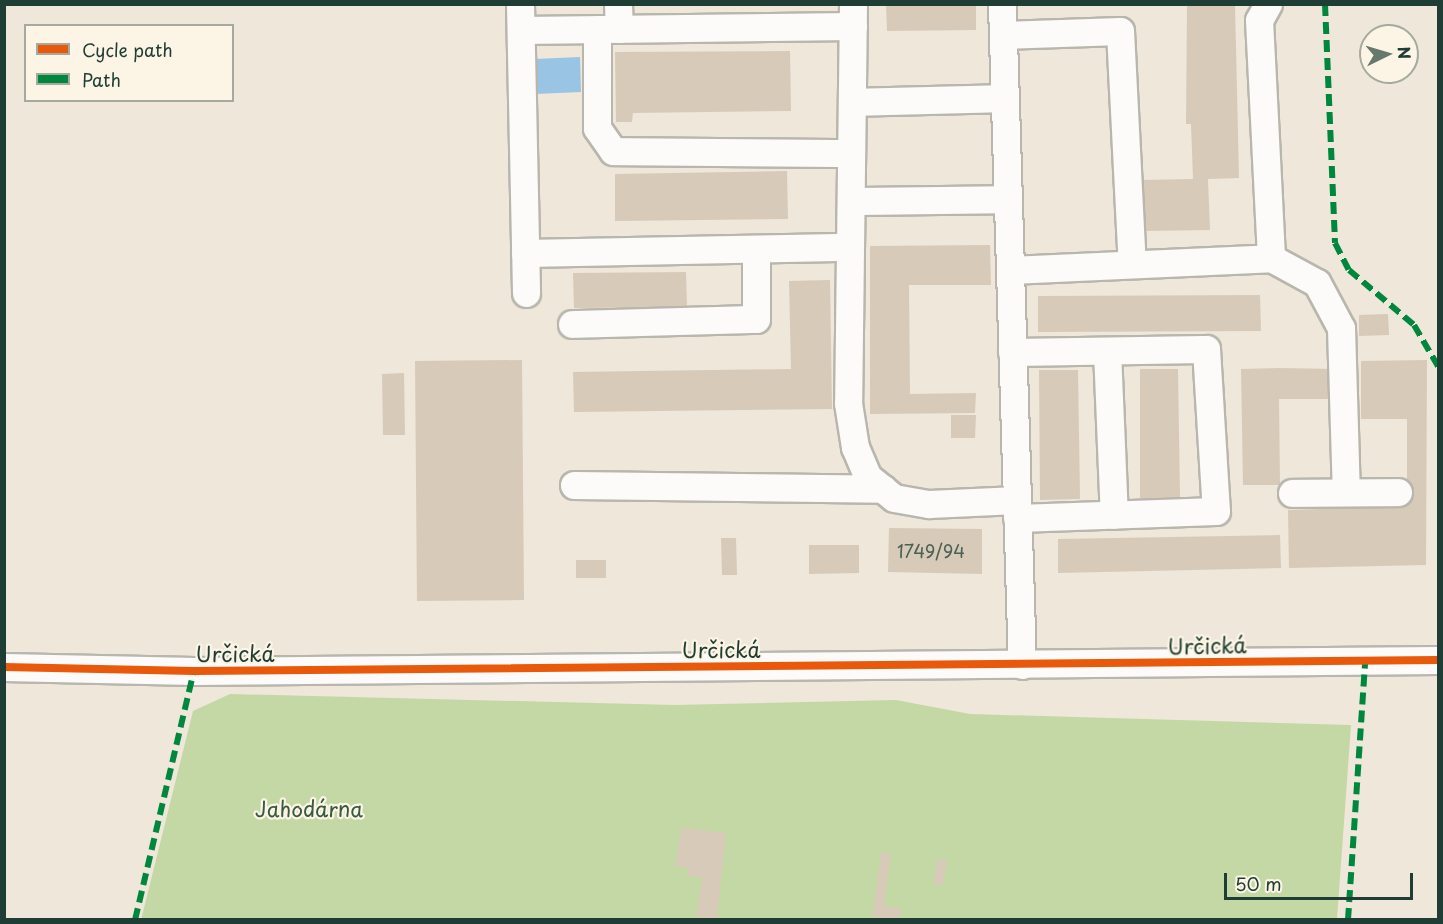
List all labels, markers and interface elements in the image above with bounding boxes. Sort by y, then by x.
legend [24,24,234,102]
north arrow [1359,24,1419,84]
text: Cycle path [82,36,173,63]
text: N [1392,45,1417,60]
text: Path [82,66,121,93]
house number: 1749/94 [897,540,965,562]
street label: Určická [1167,632,1247,658]
street label: Určická [681,636,761,662]
street label: Určická [195,640,275,666]
park label: Jahodárna [255,795,363,821]
scale bar [1227,861,1416,899]
text: 50 m [1235,870,1282,897]

